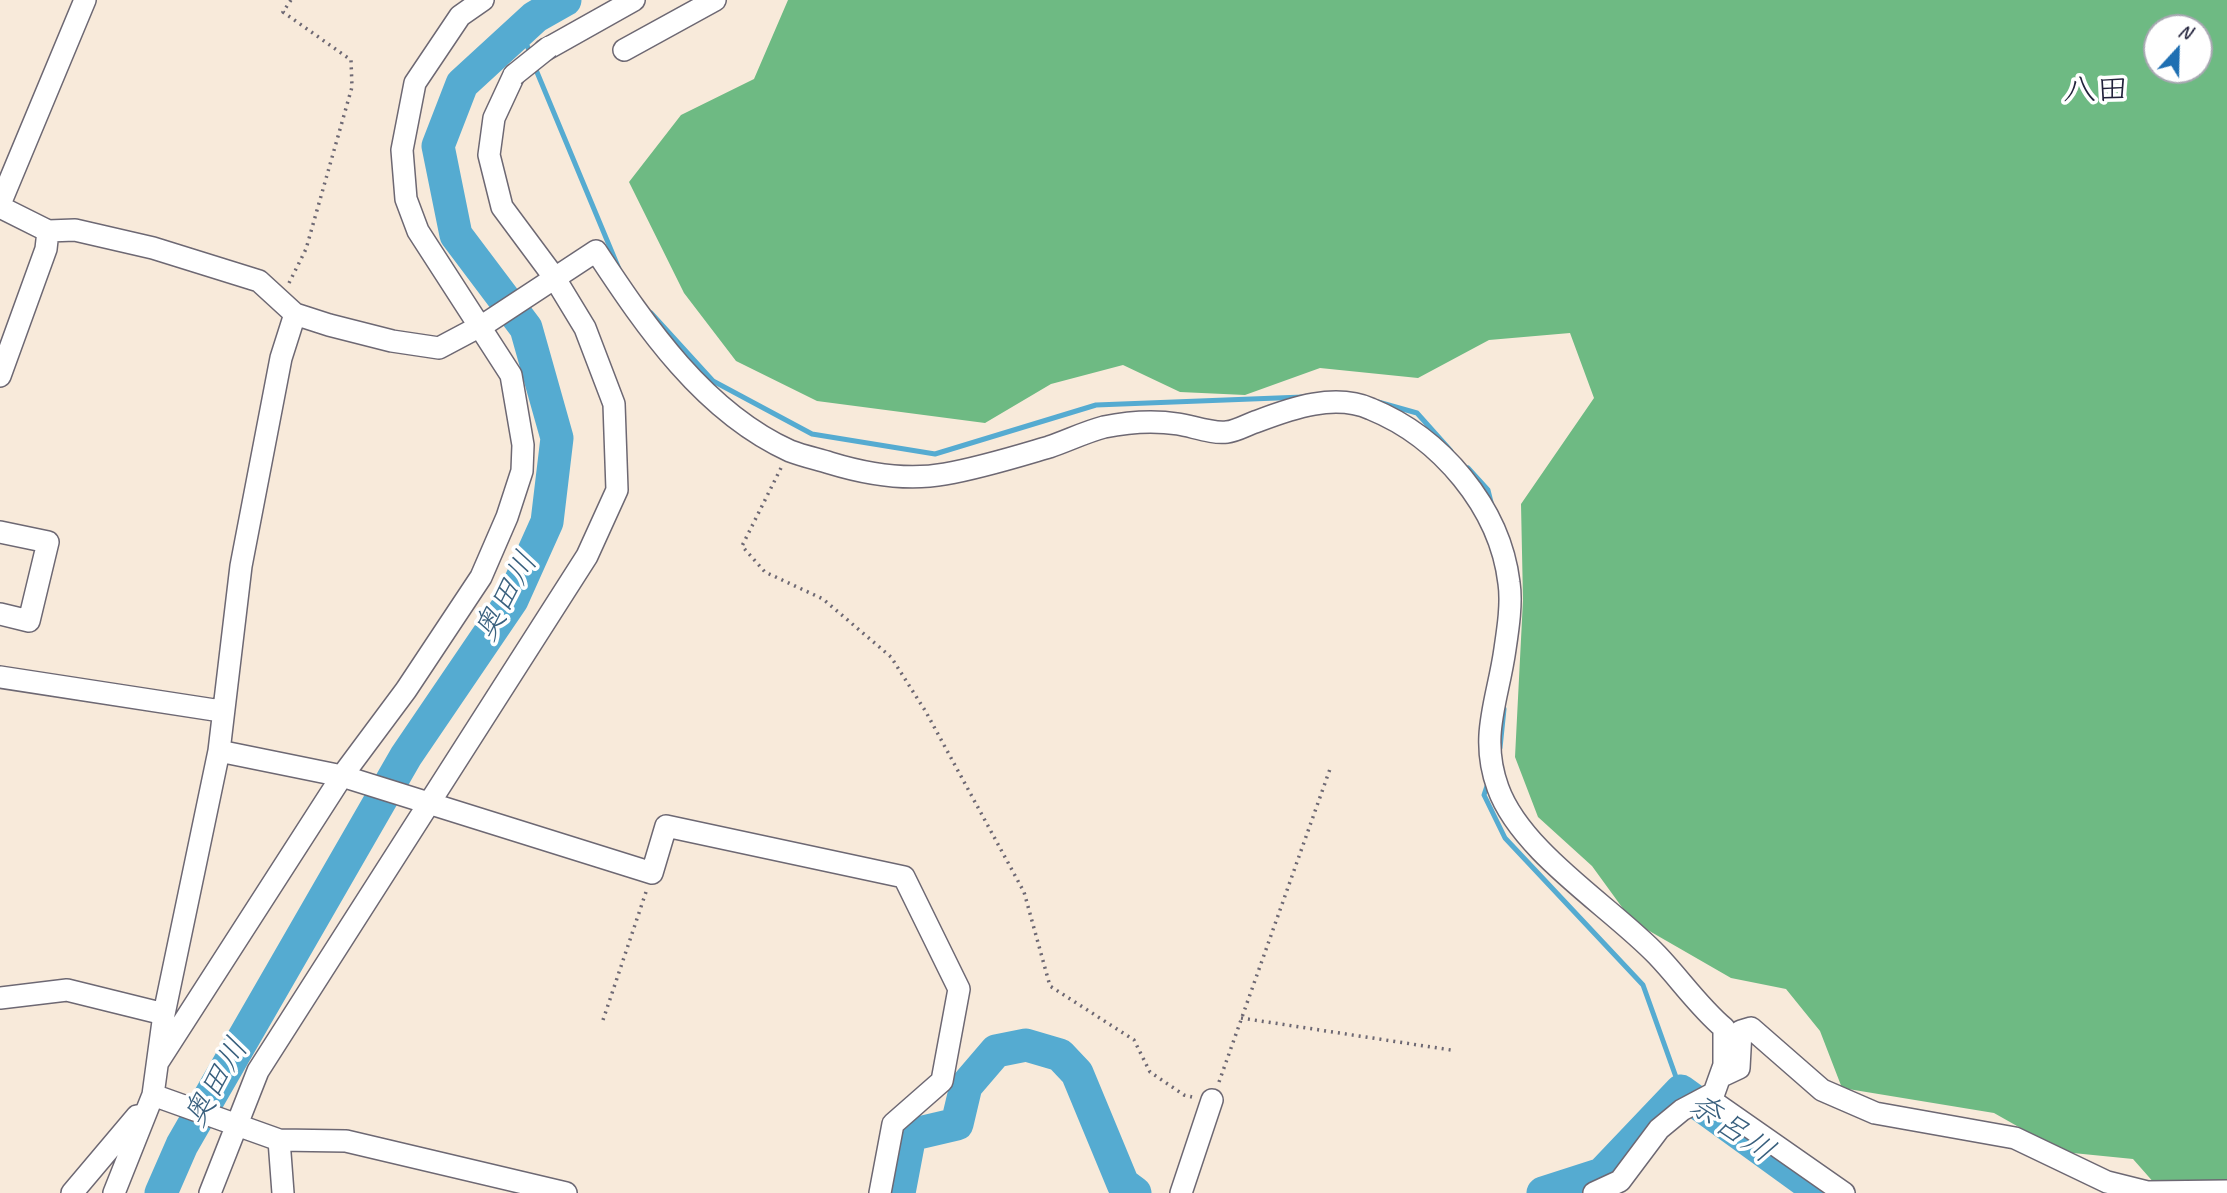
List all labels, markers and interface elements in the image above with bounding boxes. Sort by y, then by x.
north arrow [2143,14,2213,84]
text: N [2175,18,2195,45]
district label: 八田 [2063,71,2129,111]
water label: 奥田川 [467,546,547,648]
water label: 奥田川 [176,1032,258,1134]
water label: 奈呂川 [1681,1086,1781,1172]

